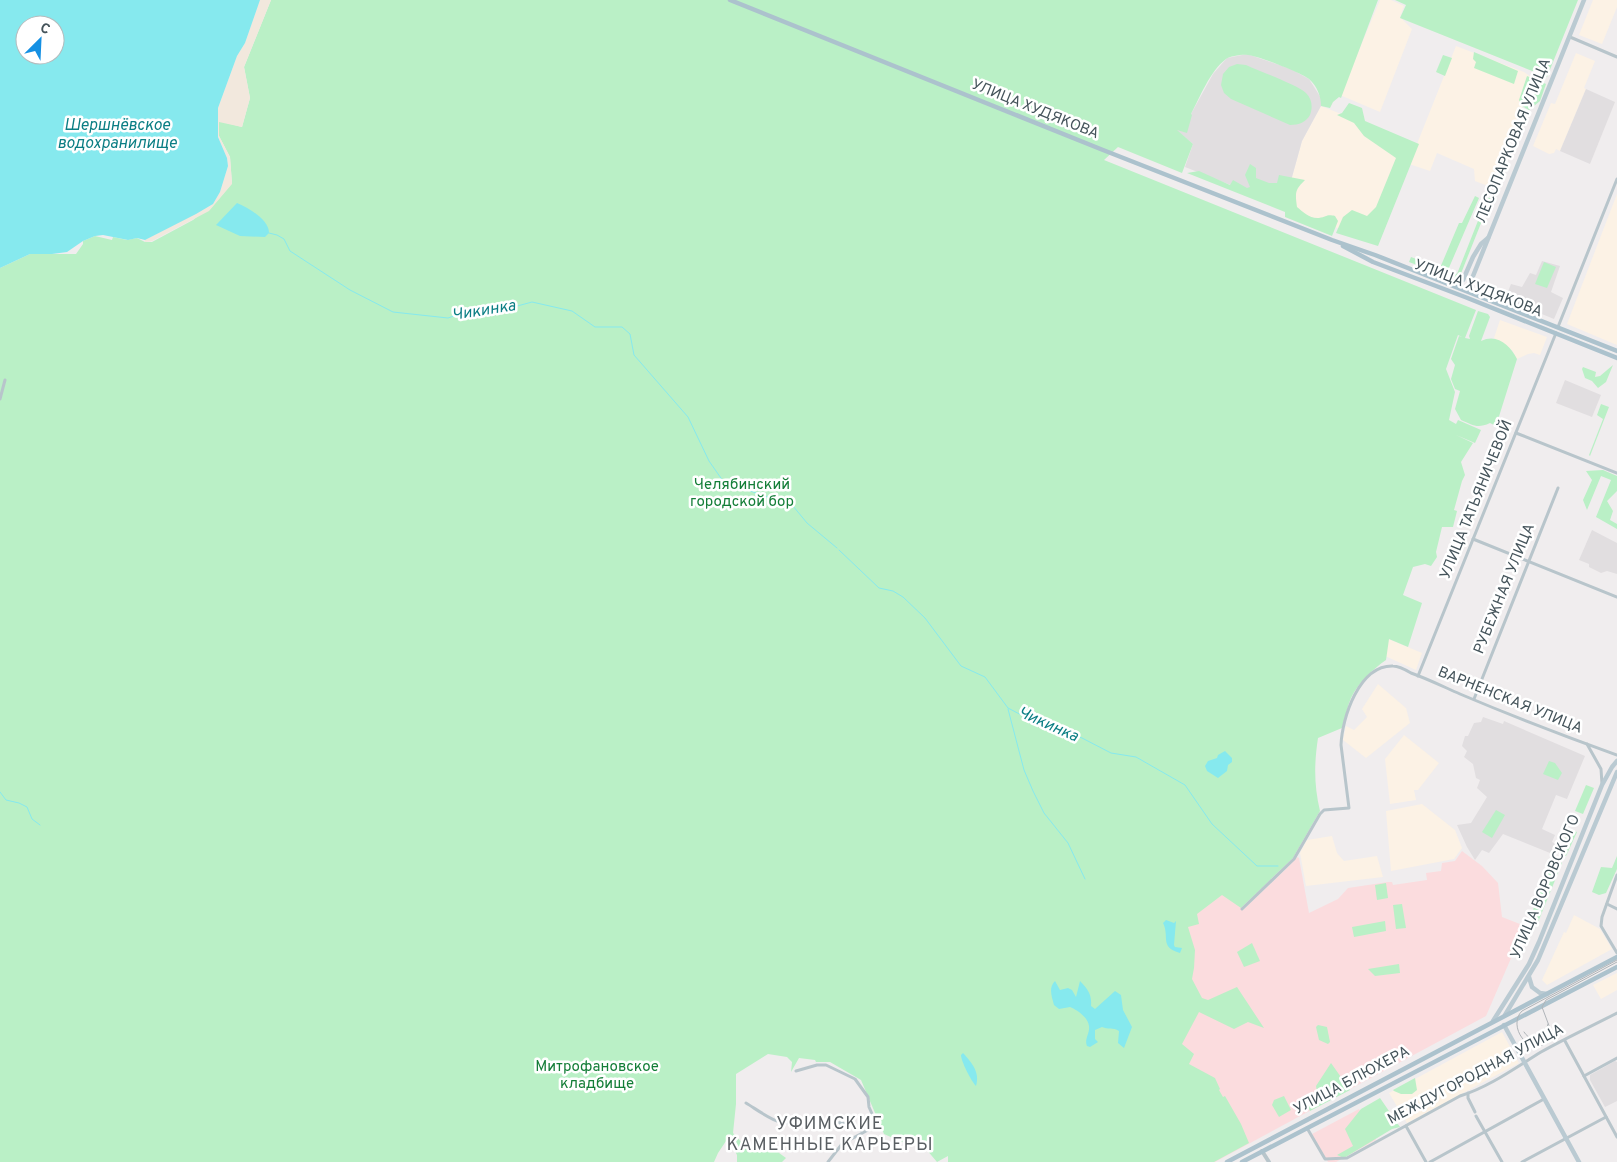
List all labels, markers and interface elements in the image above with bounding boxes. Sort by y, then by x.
north arrow [15,15,65,65]
text: С [37,20,52,39]
street label: ЛЕСОПАРКОВАЯ УЛИЦА [1472,56,1556,226]
street label: УЛИЦА ХУДЯКОВА [968,76,1102,144]
water label: Шершнёвское водохранилище [57,116,177,154]
street label: УЛИЦА ХУДЯКОВА [1411,256,1545,322]
water label: Чикинка [451,296,518,326]
street label: УЛИЦА ТАТЬЯНИЧЕВОЙ [1435,417,1518,582]
park label: Челябинский городской бор [690,476,794,512]
street label: РУБЕЖНАЯ УЛИЦА [1470,521,1540,657]
street label: ВАРНЕНСКАЯ УЛИЦА [1435,663,1585,739]
water label: Чикинка [1015,703,1082,747]
street label: УЛИЦА ВОРОВСКОГО [1507,812,1585,962]
street label: МЕЖДУГОРОДНАЯ УЛИЦА [1385,1020,1567,1130]
street label: УЛИЦА БЛЮХЕРА [1291,1042,1413,1120]
park label: Митрофановское кладбище [535,1058,659,1094]
district label: УФИМСКИЕ КАМЕННЫЕ КАРЬЕРЫ [726,1113,934,1157]

